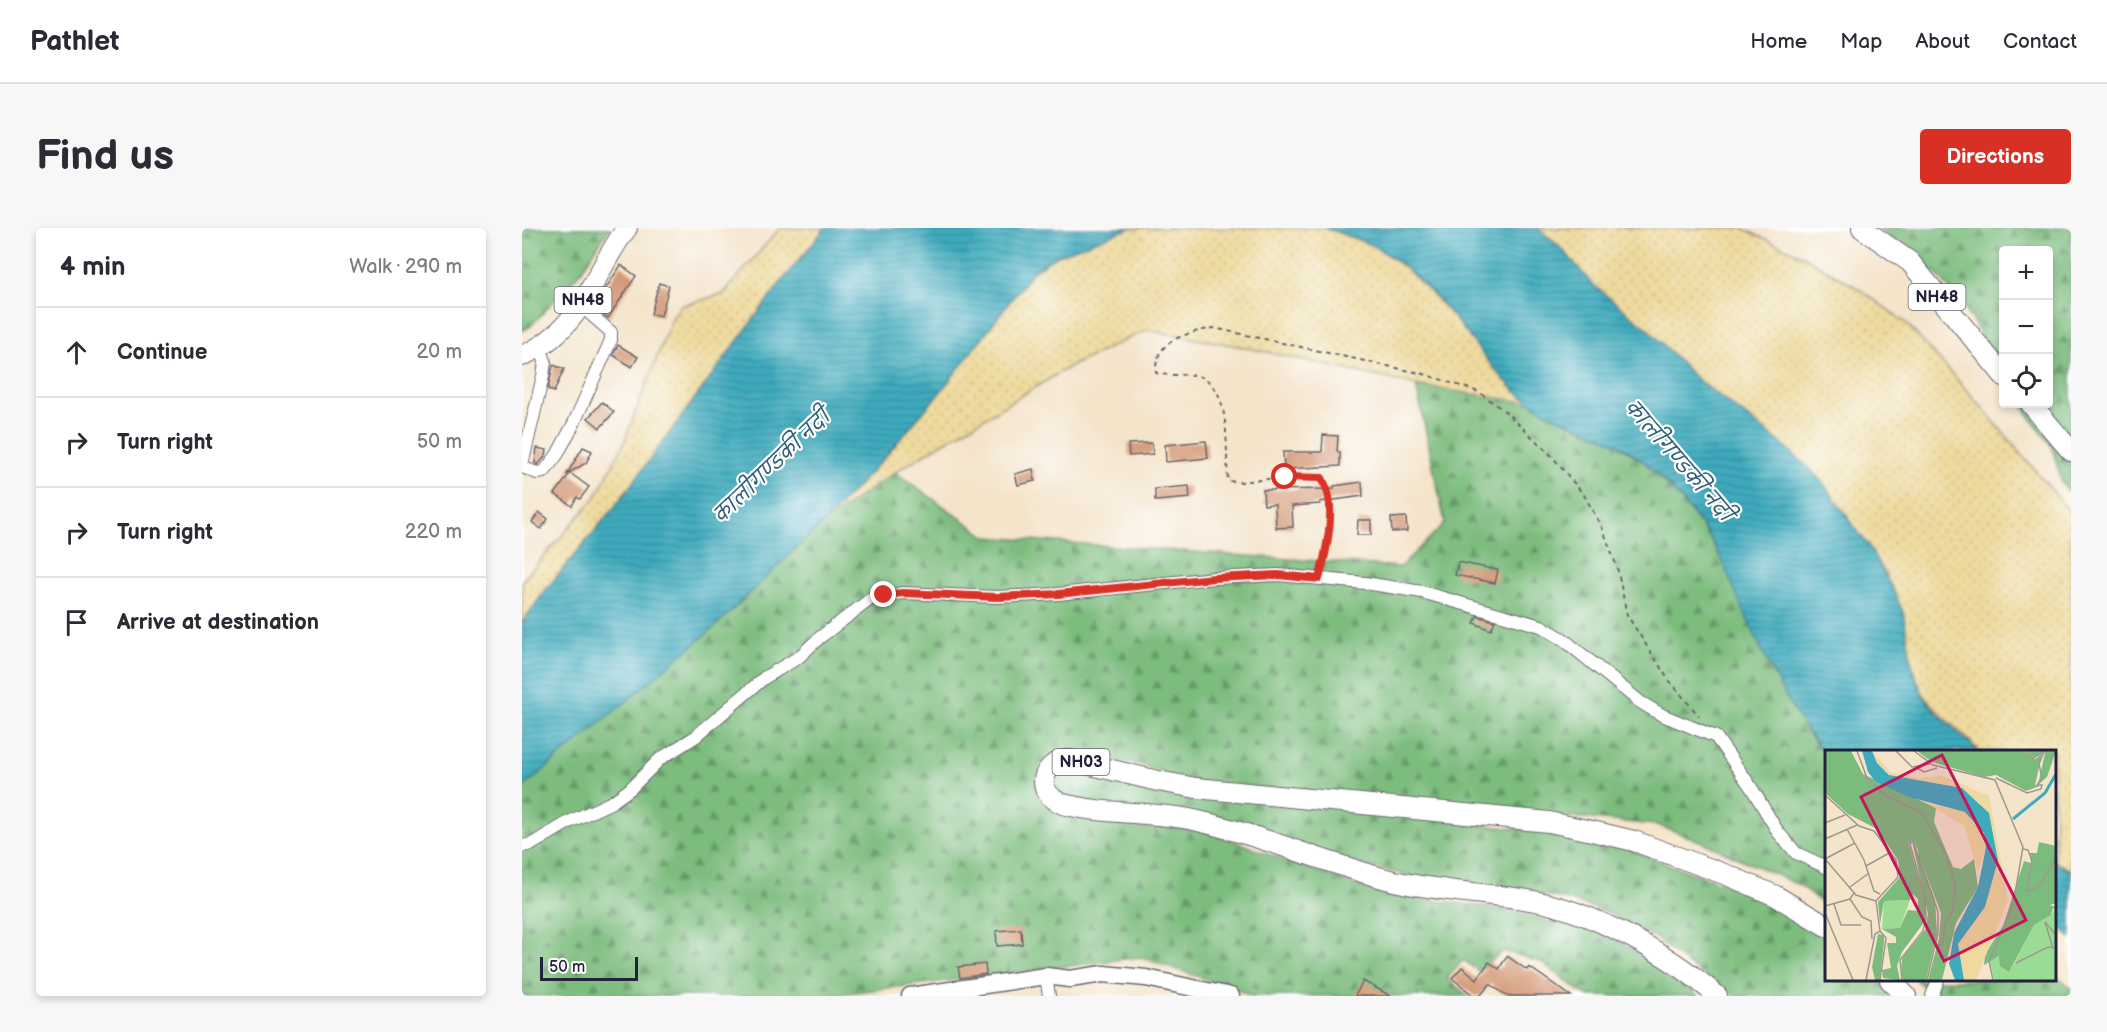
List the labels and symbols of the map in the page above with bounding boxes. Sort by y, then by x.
road number: NH48 [1908,284,1966,310]
road number: NH48 [554,287,612,313]
water label: कालीगण्डकी नदी [1619,393,1744,530]
water label: कालीगण्डकी नदी [706,399,839,529]
route start [1271,463,1297,489]
route end [870,581,896,607]
road number: NH03 [1052,749,1110,775]
inset map [1825,750,2056,981]
scale bar [540,954,638,982]

